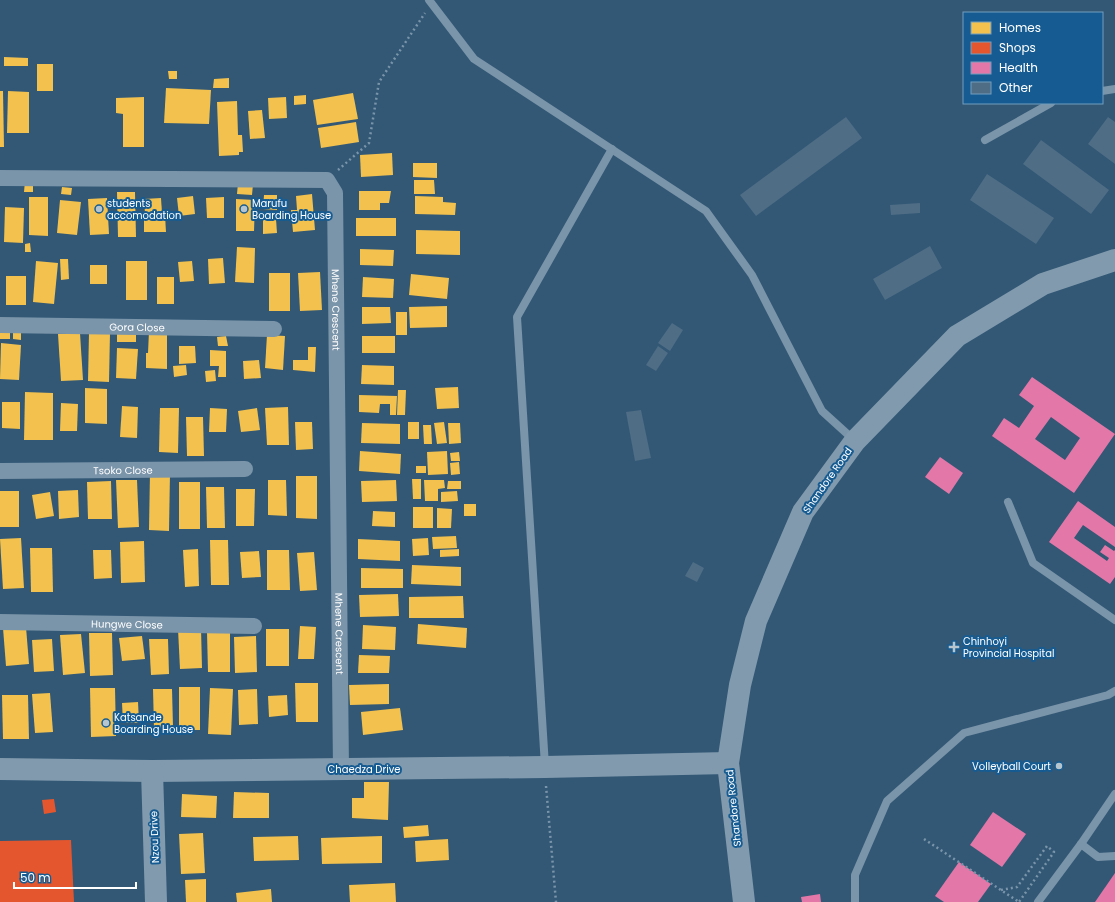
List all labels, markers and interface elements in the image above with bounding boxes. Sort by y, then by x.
legend [963,12,1103,104]
text: Homes [999,19,1041,36]
text: Shops [999,39,1036,56]
text: Health [999,59,1038,76]
text: Other [999,79,1033,96]
place label: students accomodation [107,196,181,223]
place label: Marufu Boarding House [252,196,331,223]
marker: students accomodation [94,204,104,214]
marker: Marufu Boarding House [239,204,249,214]
street label: Mhene Crescent [328,269,344,351]
street label: Gora Close [109,320,165,335]
street label: Shandore Road [799,444,856,516]
street label: Tsoko Close [93,463,153,478]
street label: Mhene Crescent [331,593,347,675]
street label: Hungwe Close [91,616,163,633]
place label: Chinhoyi Provincial Hospital [963,634,1054,661]
marker: Chinhoyi Provincial Hospital [948,641,960,653]
place label: Katsande Boarding House [114,710,193,737]
marker: Katsande Boarding House [101,718,111,728]
place label: Volleyball Court [972,759,1051,774]
marker: Volleyball Court [1054,761,1064,771]
street label: Chaedza Drive [328,762,400,777]
street label: Shandore Road [722,769,745,847]
street label: Nzou Drive [146,811,163,863]
scale bar [14,864,136,890]
text: 50 m [20,869,51,886]

